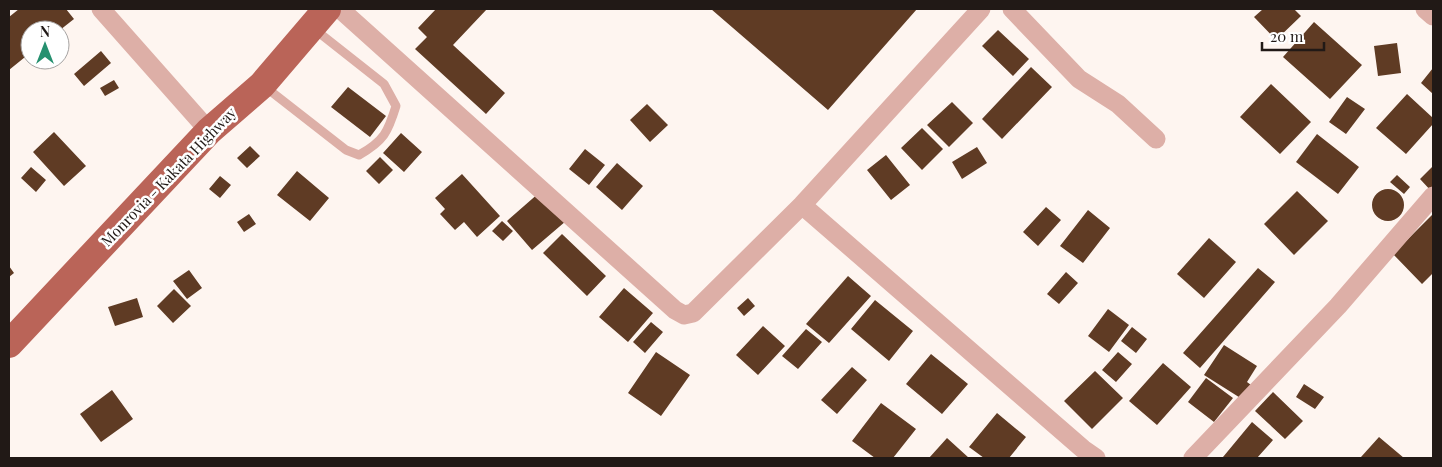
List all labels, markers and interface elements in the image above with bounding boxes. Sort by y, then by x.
north arrow [20,20,70,70]
scale bar [1262,20,1324,52]
text: N [40,22,50,41]
text: 20 m [1270,26,1304,46]
street label: Monrovia - Kakata Highway [96,102,241,250]

